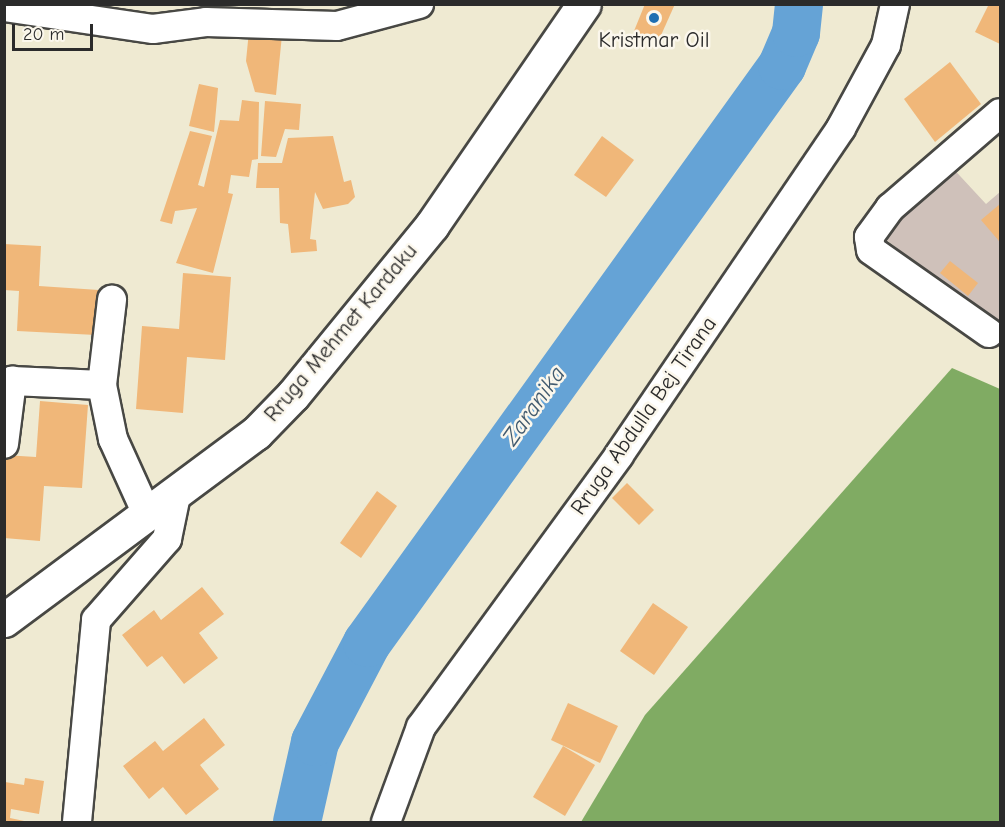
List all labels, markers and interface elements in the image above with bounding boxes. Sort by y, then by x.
marker: Kristmar Oil [647,11,661,25]
scale bar [15,12,96,50]
text: 20 m [23,24,64,45]
place label: Kristmar Oil [598,28,710,54]
street label: Rruga Mehmet Kardaku [259,239,423,427]
street label: Rruga Abdulla Bej Tirana [565,312,723,520]
water label: Zaranika [496,361,572,451]

